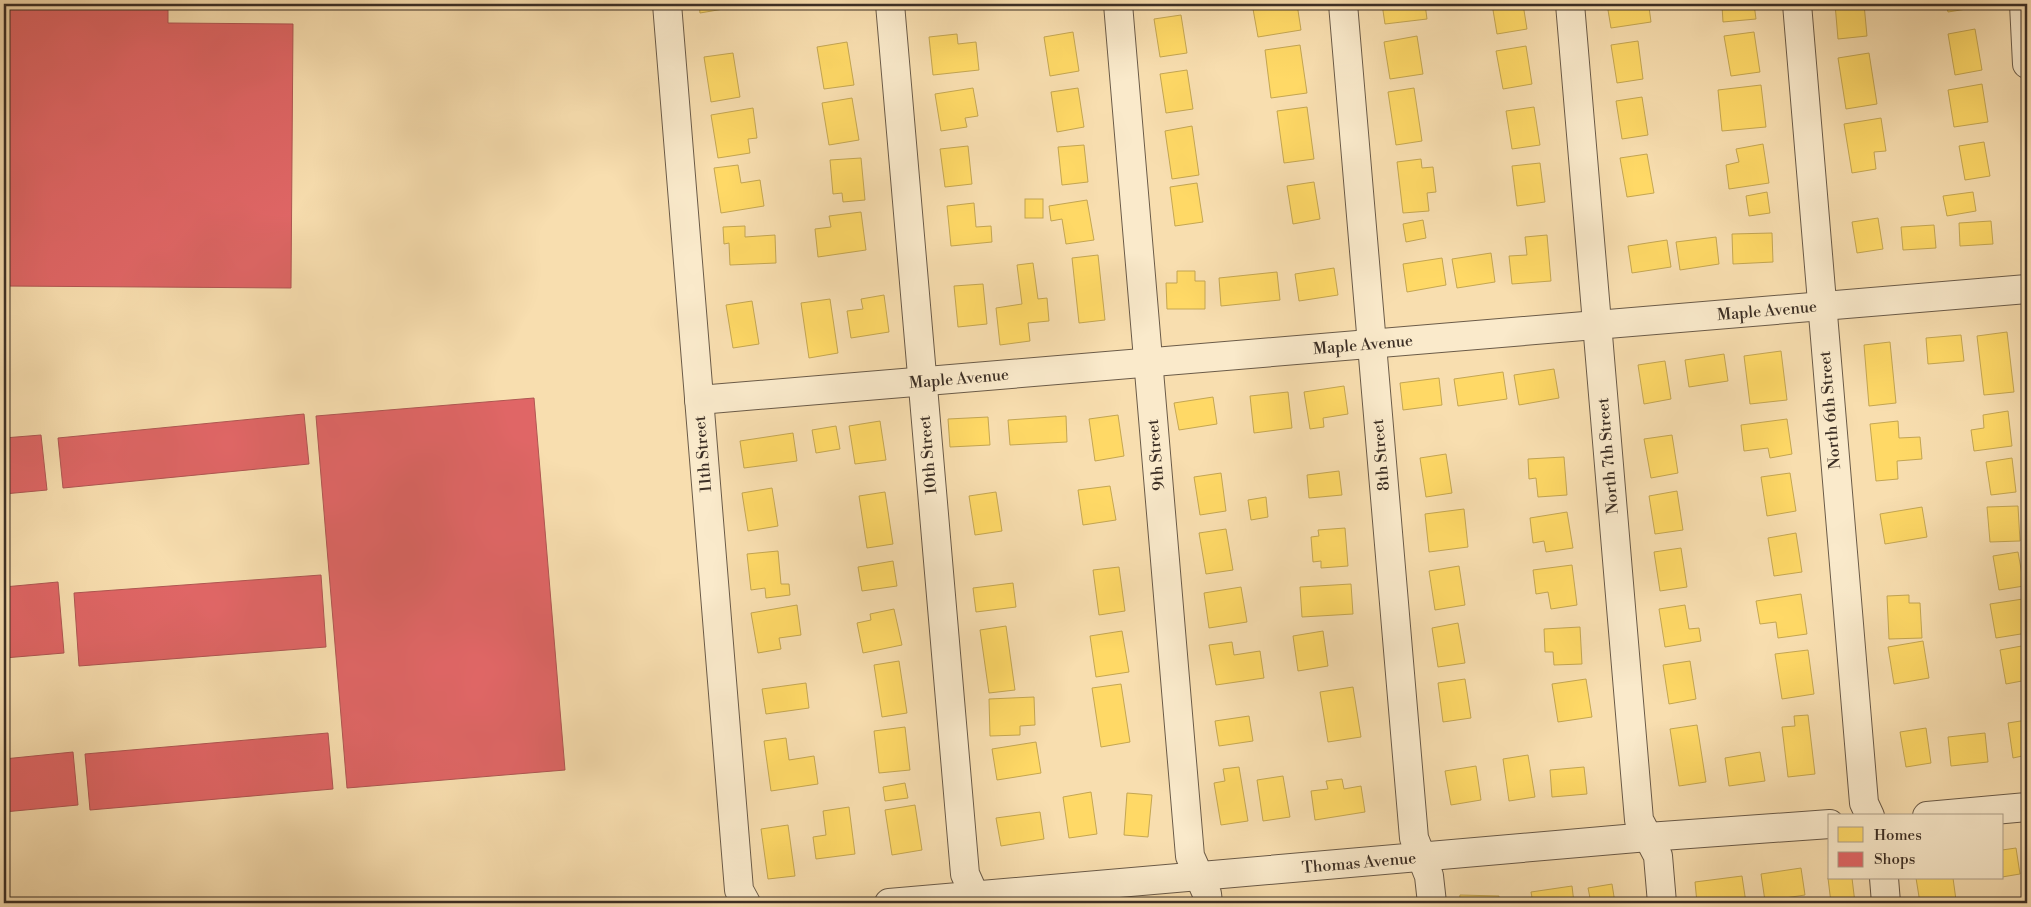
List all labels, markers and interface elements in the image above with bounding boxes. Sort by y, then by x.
street label: Maple Avenue [1716,297,1818,325]
street label: Maple Avenue [1312,331,1414,359]
street label: North 6th Street [1815,350,1845,470]
street label: Maple Avenue [908,365,1010,393]
street label: North 7th Street [1593,397,1623,515]
street label: 10th Street [915,414,941,495]
street label: 11th Street [690,415,716,493]
street label: 9th Street [1143,418,1169,492]
street label: 8th Street [1368,418,1394,492]
legend [1828,814,2004,880]
text: Homes [1874,826,1922,845]
street label: Thomas Avenue [1301,848,1417,878]
text: Shops [1874,850,1915,869]

